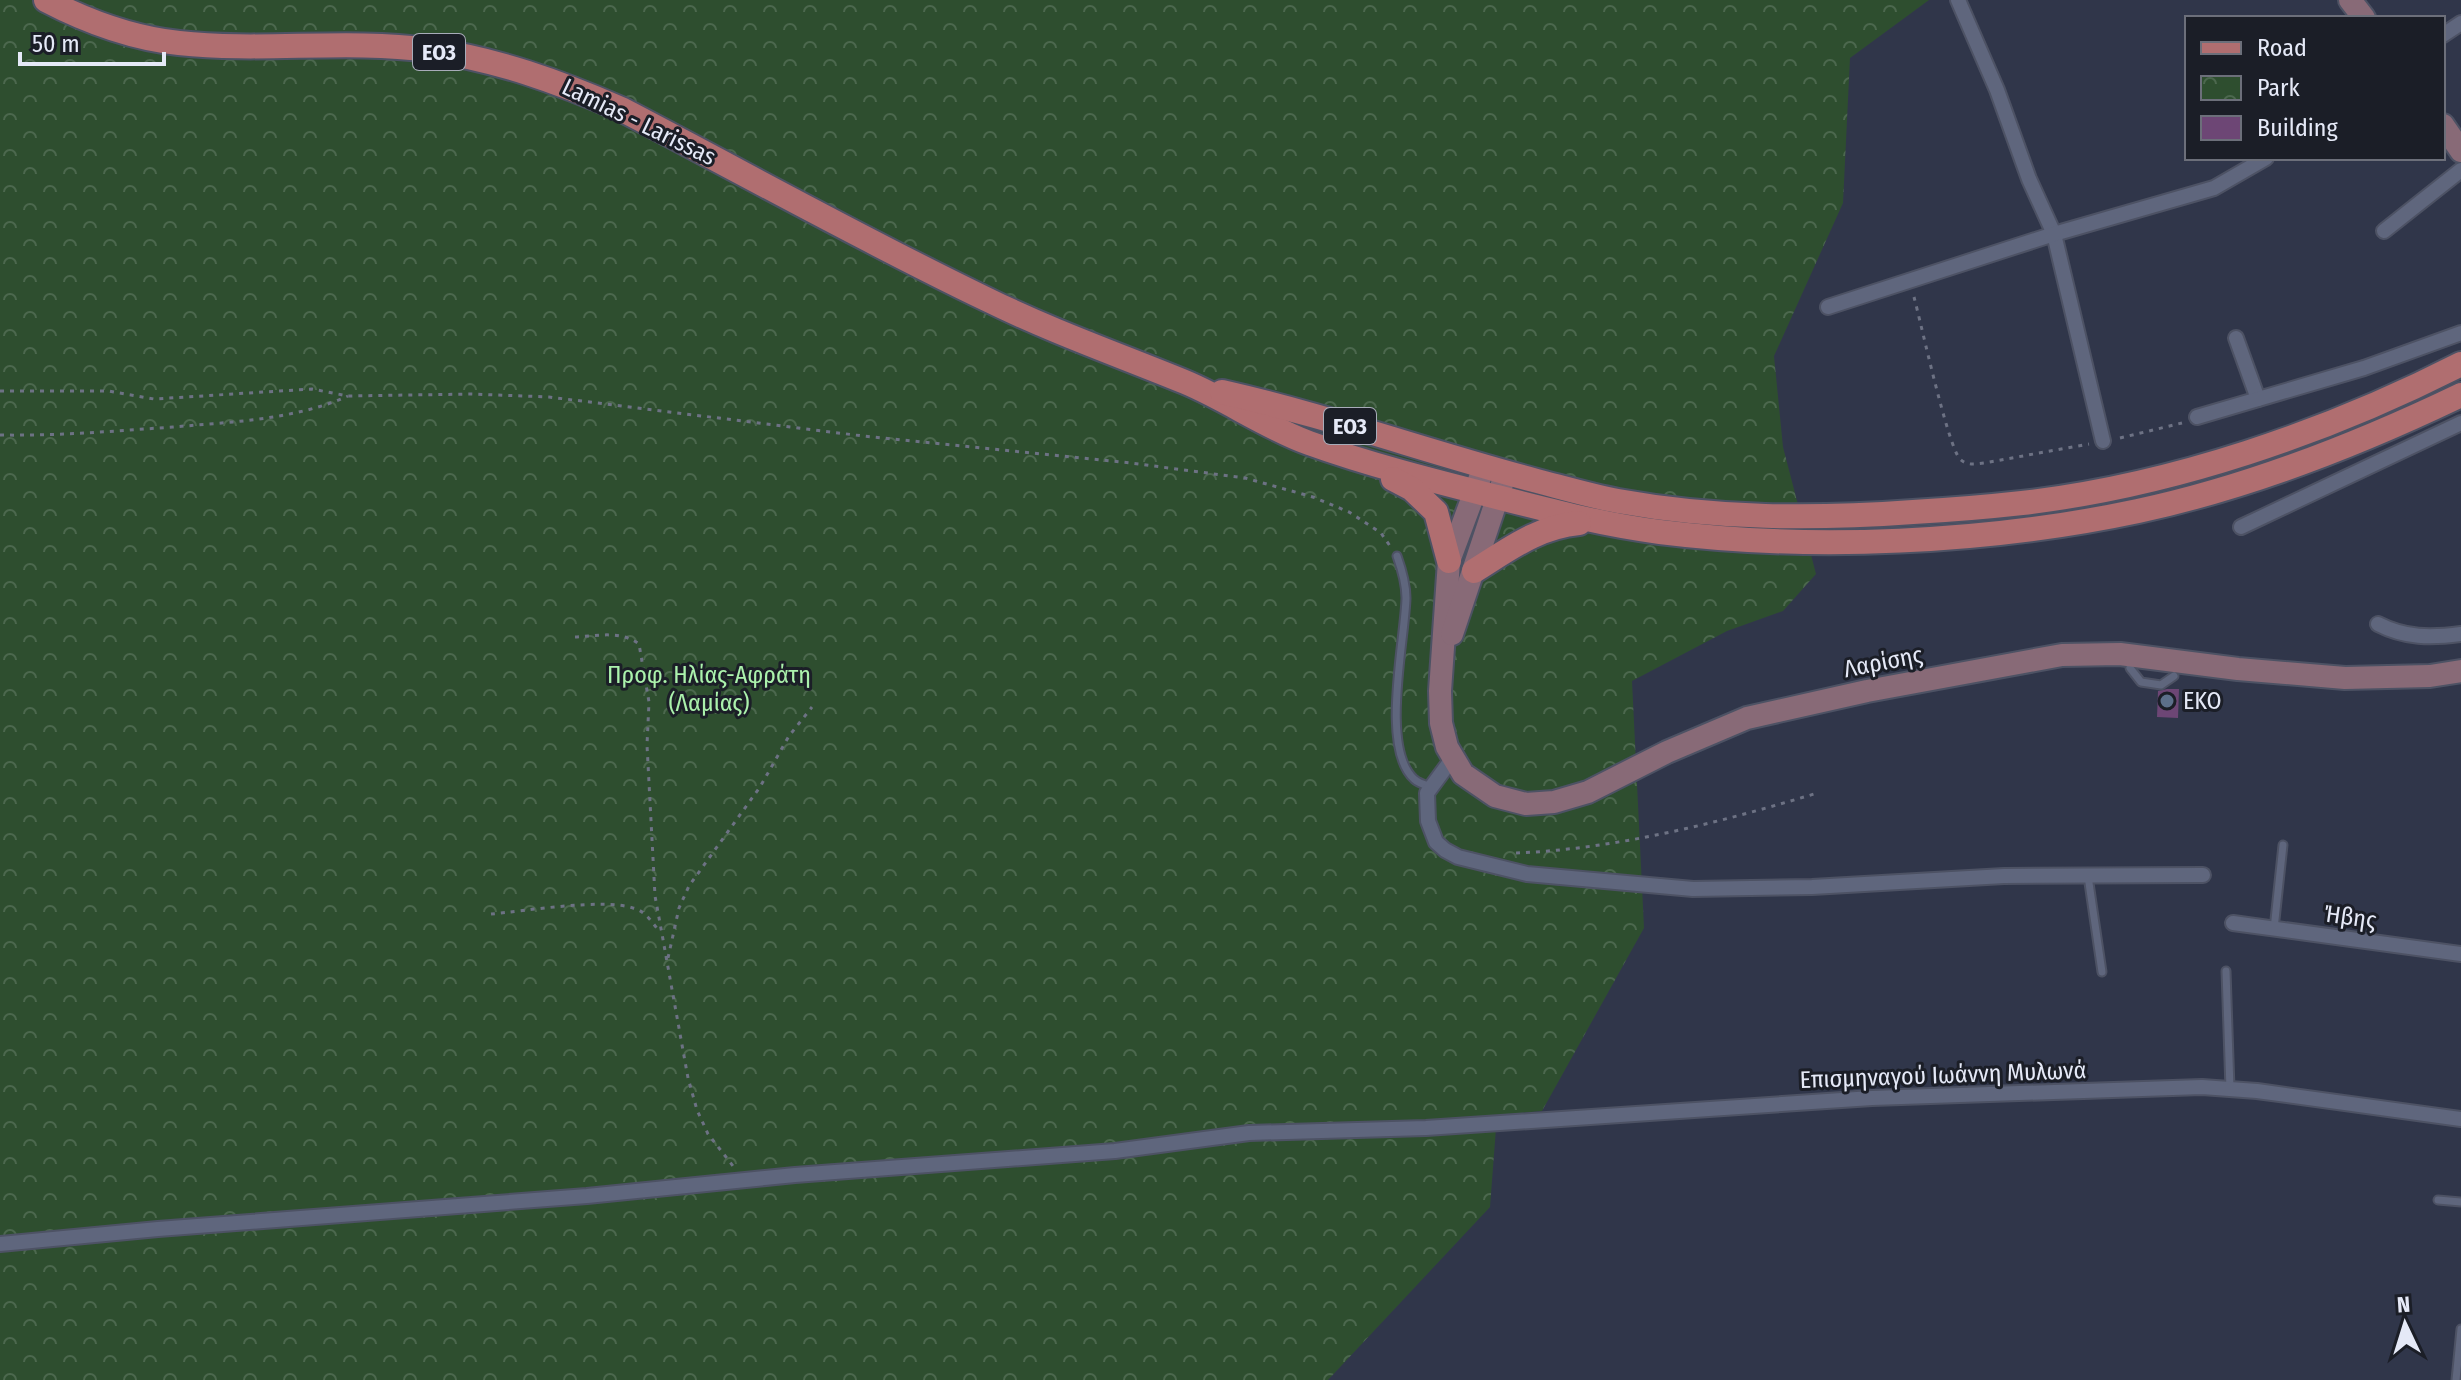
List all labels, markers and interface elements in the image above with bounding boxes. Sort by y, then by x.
scale bar [20,16,164,66]
legend [2185,16,2445,160]
text: 50 m [32,30,80,58]
road number: ΕΟ3 [413,34,465,70]
text: Road [2257,34,2307,62]
street label: Lamias - Larissas [558,73,720,171]
text: Park [2257,74,2300,102]
text: Building [2257,114,2339,142]
road number: ΕΟ3 [1324,408,1376,444]
street label: Λαρίσης [1841,641,1925,683]
park label: Προφ. Ηλίας-Αφράτη (Λαμίας) [607,661,811,717]
place label: EKO [2183,687,2222,715]
marker: EKO [2158,692,2176,710]
street label: Ήβης [2322,899,2378,935]
street label: Επισμηναγού Ιωάννη Μυλωνά [1799,1056,2087,1094]
north arrow [2365,1284,2445,1364]
text: N [2396,1291,2411,1318]

